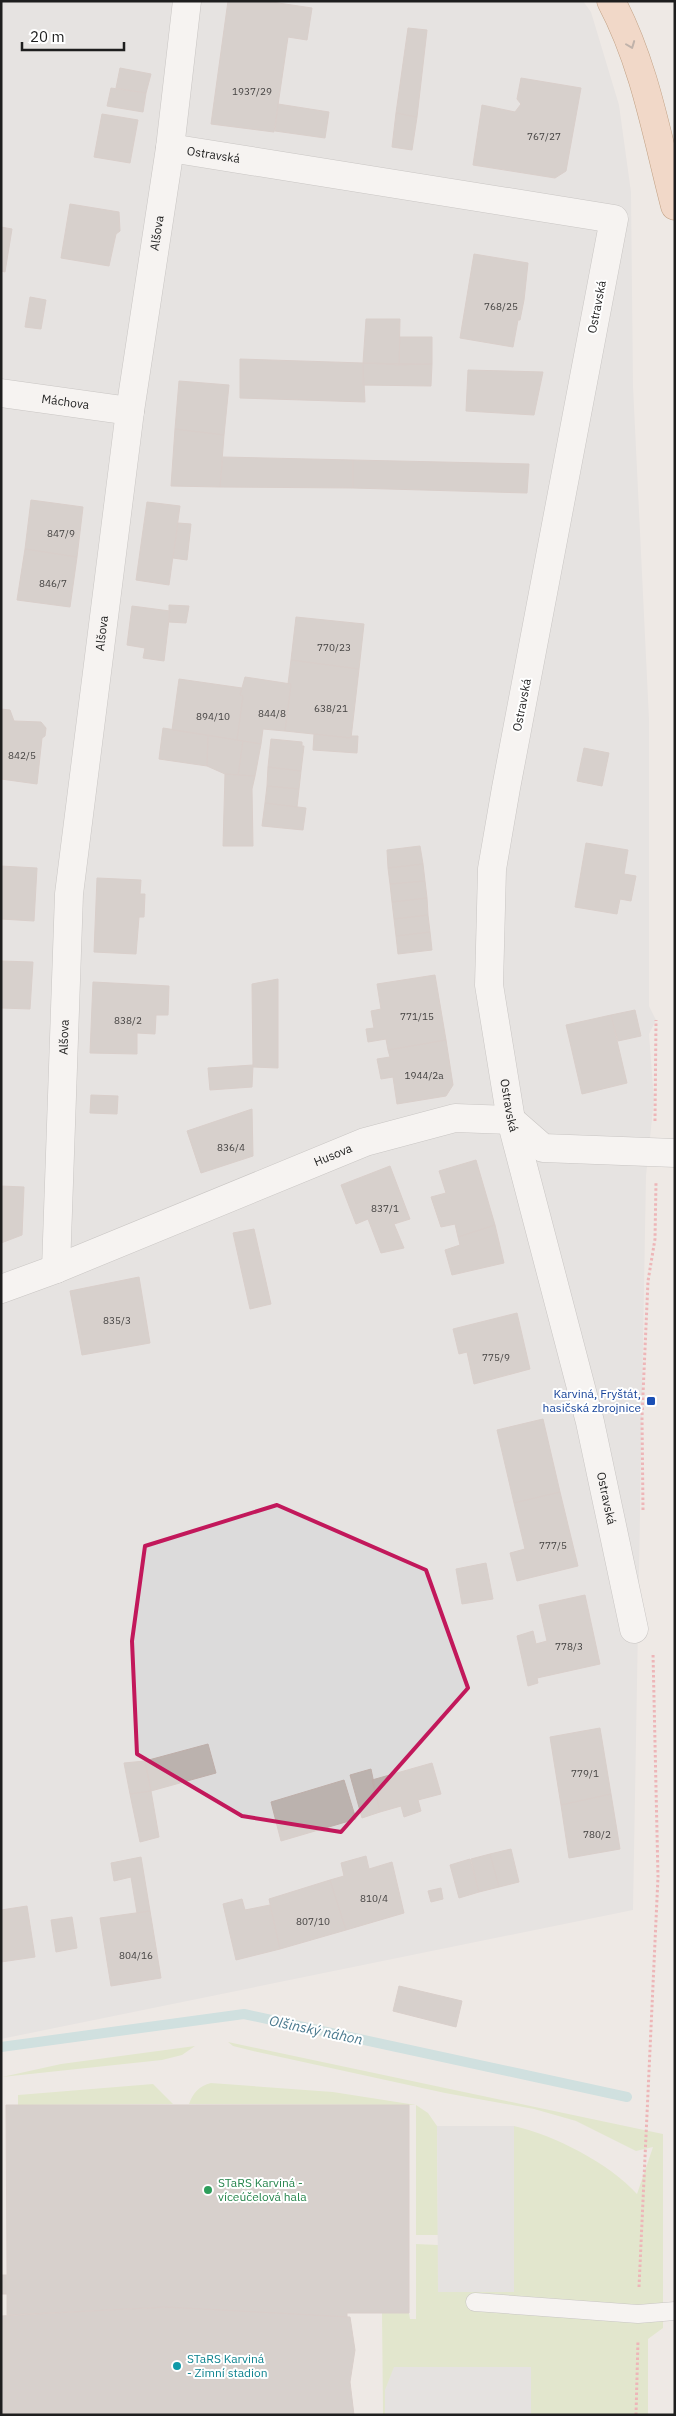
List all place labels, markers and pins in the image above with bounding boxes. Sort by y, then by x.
place label: Karviná, Fryštát, hasičská zbrojnice [543,1386,641,1415]
marker: Karviná, Fryštát, hasičská zbrojnice [645,1395,657,1407]
place label: STaRS Karviná - víceúčelová hala [218,2175,307,2204]
marker: STaRS Karviná - víceúčelová hala [202,2184,214,2196]
place label: STaRS Karviná - Zimní stadion [187,2351,268,2380]
marker: STaRS Karviná - Zimní stadion [171,2360,183,2372]

